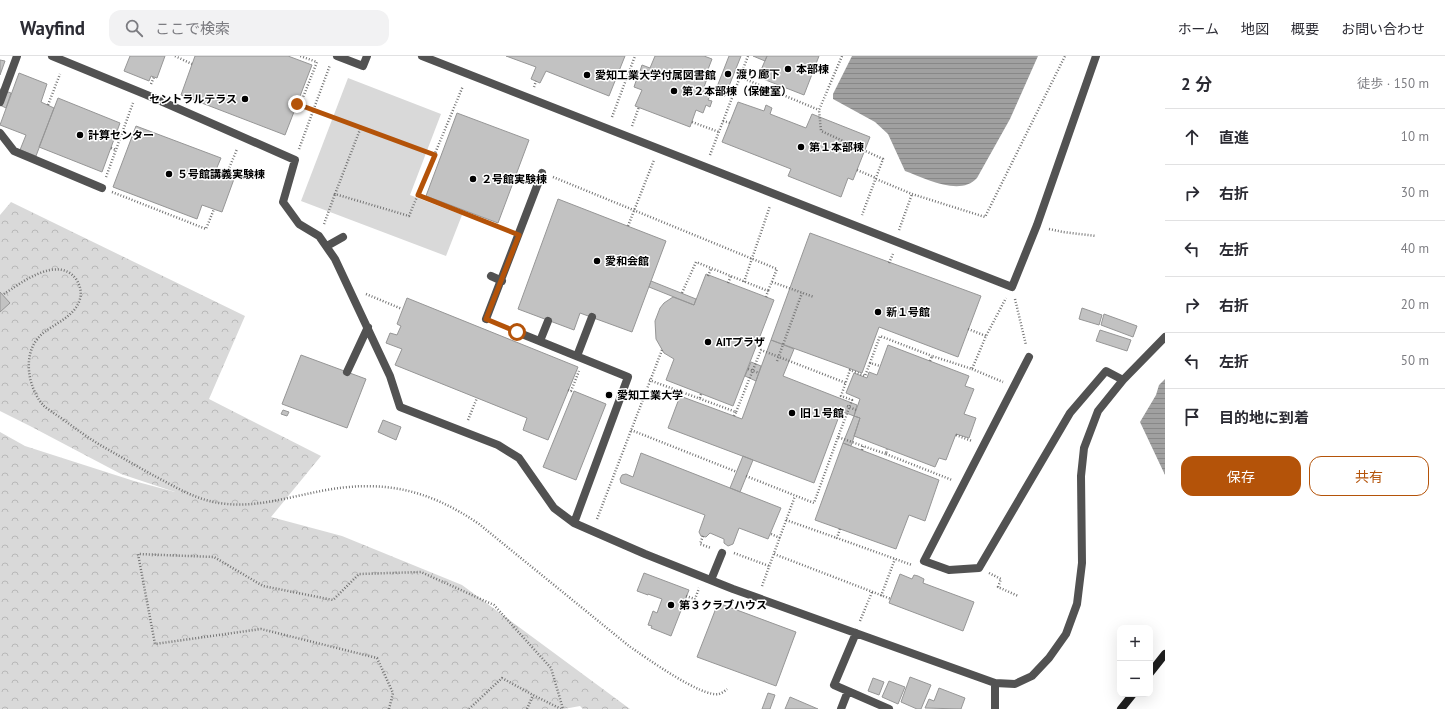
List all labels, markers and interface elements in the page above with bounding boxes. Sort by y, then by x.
search box [109,10,389,46]
text: Wayfind [20,16,85,40]
icon: search [123,17,145,39]
text: ここで検索 [155,19,230,38]
text: ホーム [1177,20,1219,38]
text: 地図 [1241,20,1269,38]
text: 概要 [1291,20,1319,38]
text: お問い合わせ [1341,20,1425,38]
place label: 本部棟 [796,62,829,76]
marker: 本部棟 [783,64,793,74]
place label: 渡り廊下 [736,67,780,81]
place label: 愛知工業大学付属図書館 [595,68,716,82]
marker: 渡り廊下 [723,69,733,79]
marker: 愛知工業大学付属図書館 [582,70,592,80]
text: 2 分 [1181,73,1212,95]
text: 徒歩 · 150 m [1357,75,1429,92]
place label: 第２本部棟（保健室） [682,84,792,98]
marker: 第２本部棟（保健室） [669,86,679,96]
place label: セントラルテラス [149,92,237,106]
marker: セントラルテラス [240,94,250,104]
route end [288,95,306,113]
icon: ahead [1181,126,1203,148]
place label: 計算センター [88,128,154,142]
text: 直進 [1219,128,1249,147]
text: 10 m [1401,128,1429,145]
marker: 計算センター [75,130,85,140]
place label: 第１本部棟 [809,140,864,154]
marker: 第１本部棟 [796,142,806,152]
place label: ５号館講義実験棟 [177,167,265,181]
marker: ５号館講義実験棟 [164,169,174,179]
place label: ２号館実験棟 [481,172,547,186]
marker: ２号館実験棟 [468,174,478,184]
icon: right [1181,182,1203,204]
text: 右折 [1219,184,1249,203]
text: 30 m [1401,184,1429,201]
icon: left [1181,238,1203,260]
text: 左折 [1219,240,1249,259]
text: 40 m [1401,240,1429,257]
place label: 愛和会館 [605,254,649,268]
marker: 愛和会館 [592,256,602,266]
icon: right [1181,294,1203,316]
text: 右折 [1219,296,1249,315]
text: 20 m [1401,296,1429,313]
place label: 新１号館 [886,305,930,319]
marker: 新１号館 [873,307,883,317]
route start [508,323,526,341]
place label: AITプラザ [716,335,765,349]
marker: AITプラザ [703,337,713,347]
icon: left [1181,350,1203,372]
text: 左折 [1219,352,1249,371]
text: 50 m [1401,352,1429,369]
place label: 愛知工業大学 [617,388,683,402]
marker: 愛知工業大学 [604,390,614,400]
place label: 旧１号館 [800,406,844,420]
icon: arrive [1181,406,1203,428]
marker: 旧１号館 [787,408,797,418]
text: 目的地に到着 [1219,408,1309,427]
button: 保存 [1181,456,1301,496]
button: 共有 [1309,456,1429,496]
place label: 第３クラブハウス [679,598,767,612]
marker: 第３クラブハウス [666,600,676,610]
map controls [1117,625,1153,697]
button: + [1117,625,1153,661]
button: − [1117,661,1153,697]

